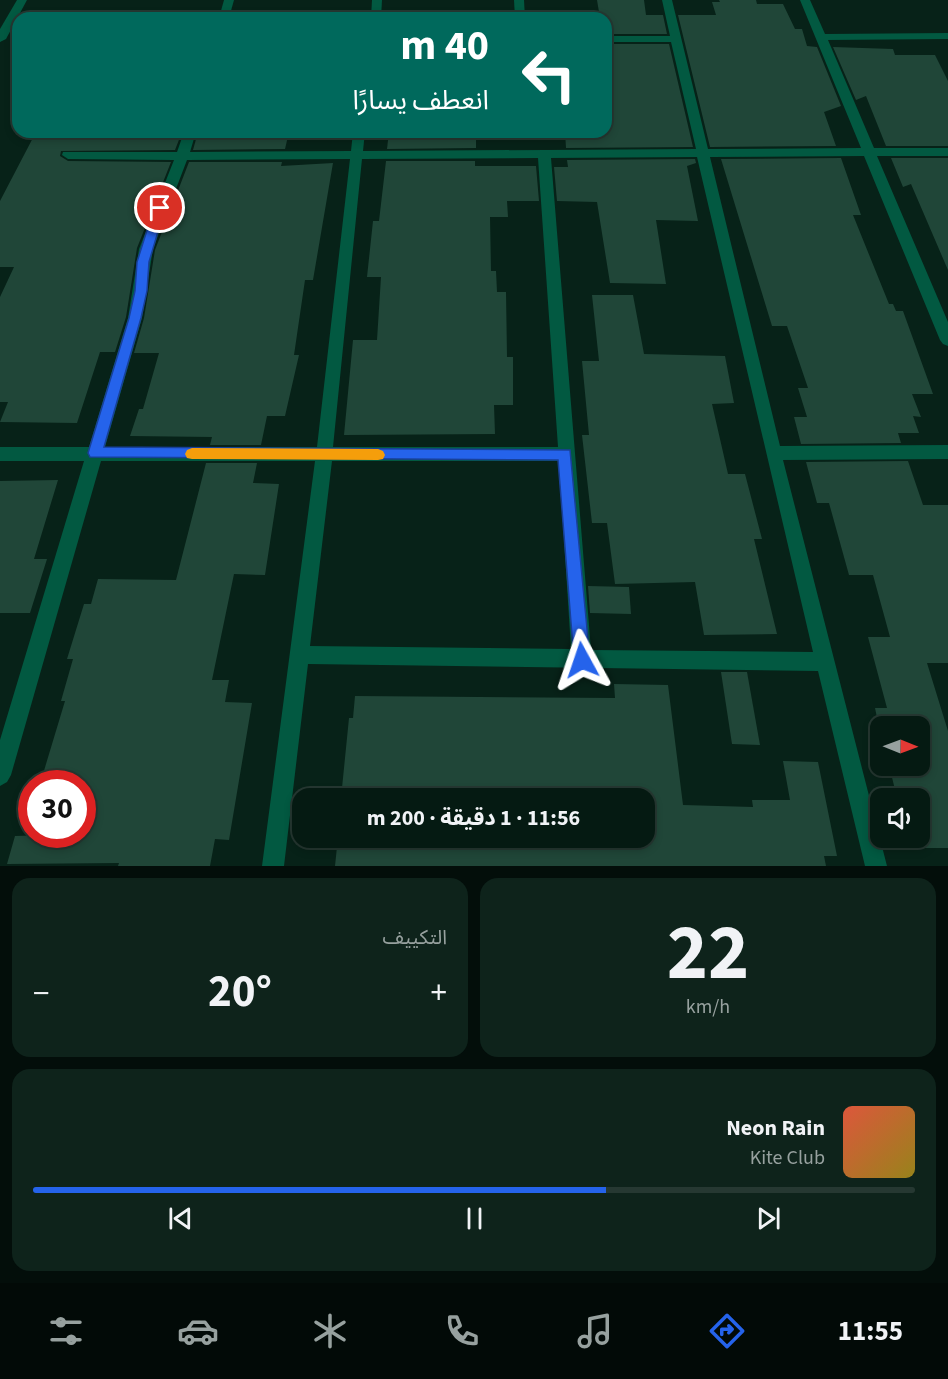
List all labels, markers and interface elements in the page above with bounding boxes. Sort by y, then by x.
text: 40 m [400,16,489,76]
icon: left [510,36,588,114]
text: انعطف يسارًا [352,81,489,120]
pin [134,182,185,233]
icon: arrive [143,191,176,224]
position arrow [550,628,614,692]
north arrow [870,716,930,776]
map controls [870,716,930,848]
speed limit sign: 30 [18,770,96,848]
button: sound [870,788,930,848]
text: 11:56 · 1 دقيقة · 200 m [367,802,580,834]
text: 22 [667,898,749,1009]
text: التكييف [383,924,447,952]
text: 20° [208,960,272,1024]
text: − [33,970,49,1017]
text: + [431,970,447,1017]
text: km/h [686,993,730,1021]
text: Neon Rain [726,1112,825,1144]
text: Kite Club [750,1144,825,1172]
icon: previous [164,1202,197,1235]
icon: pause [458,1202,491,1235]
icon: next [752,1202,785,1235]
icon: filters [45,1310,87,1352]
icon: car [177,1310,219,1352]
icon: climate [309,1310,351,1352]
icon: phone [441,1310,483,1352]
icon: music [574,1310,616,1352]
icon: directions [706,1310,748,1352]
text: 11:55 [838,1312,903,1351]

